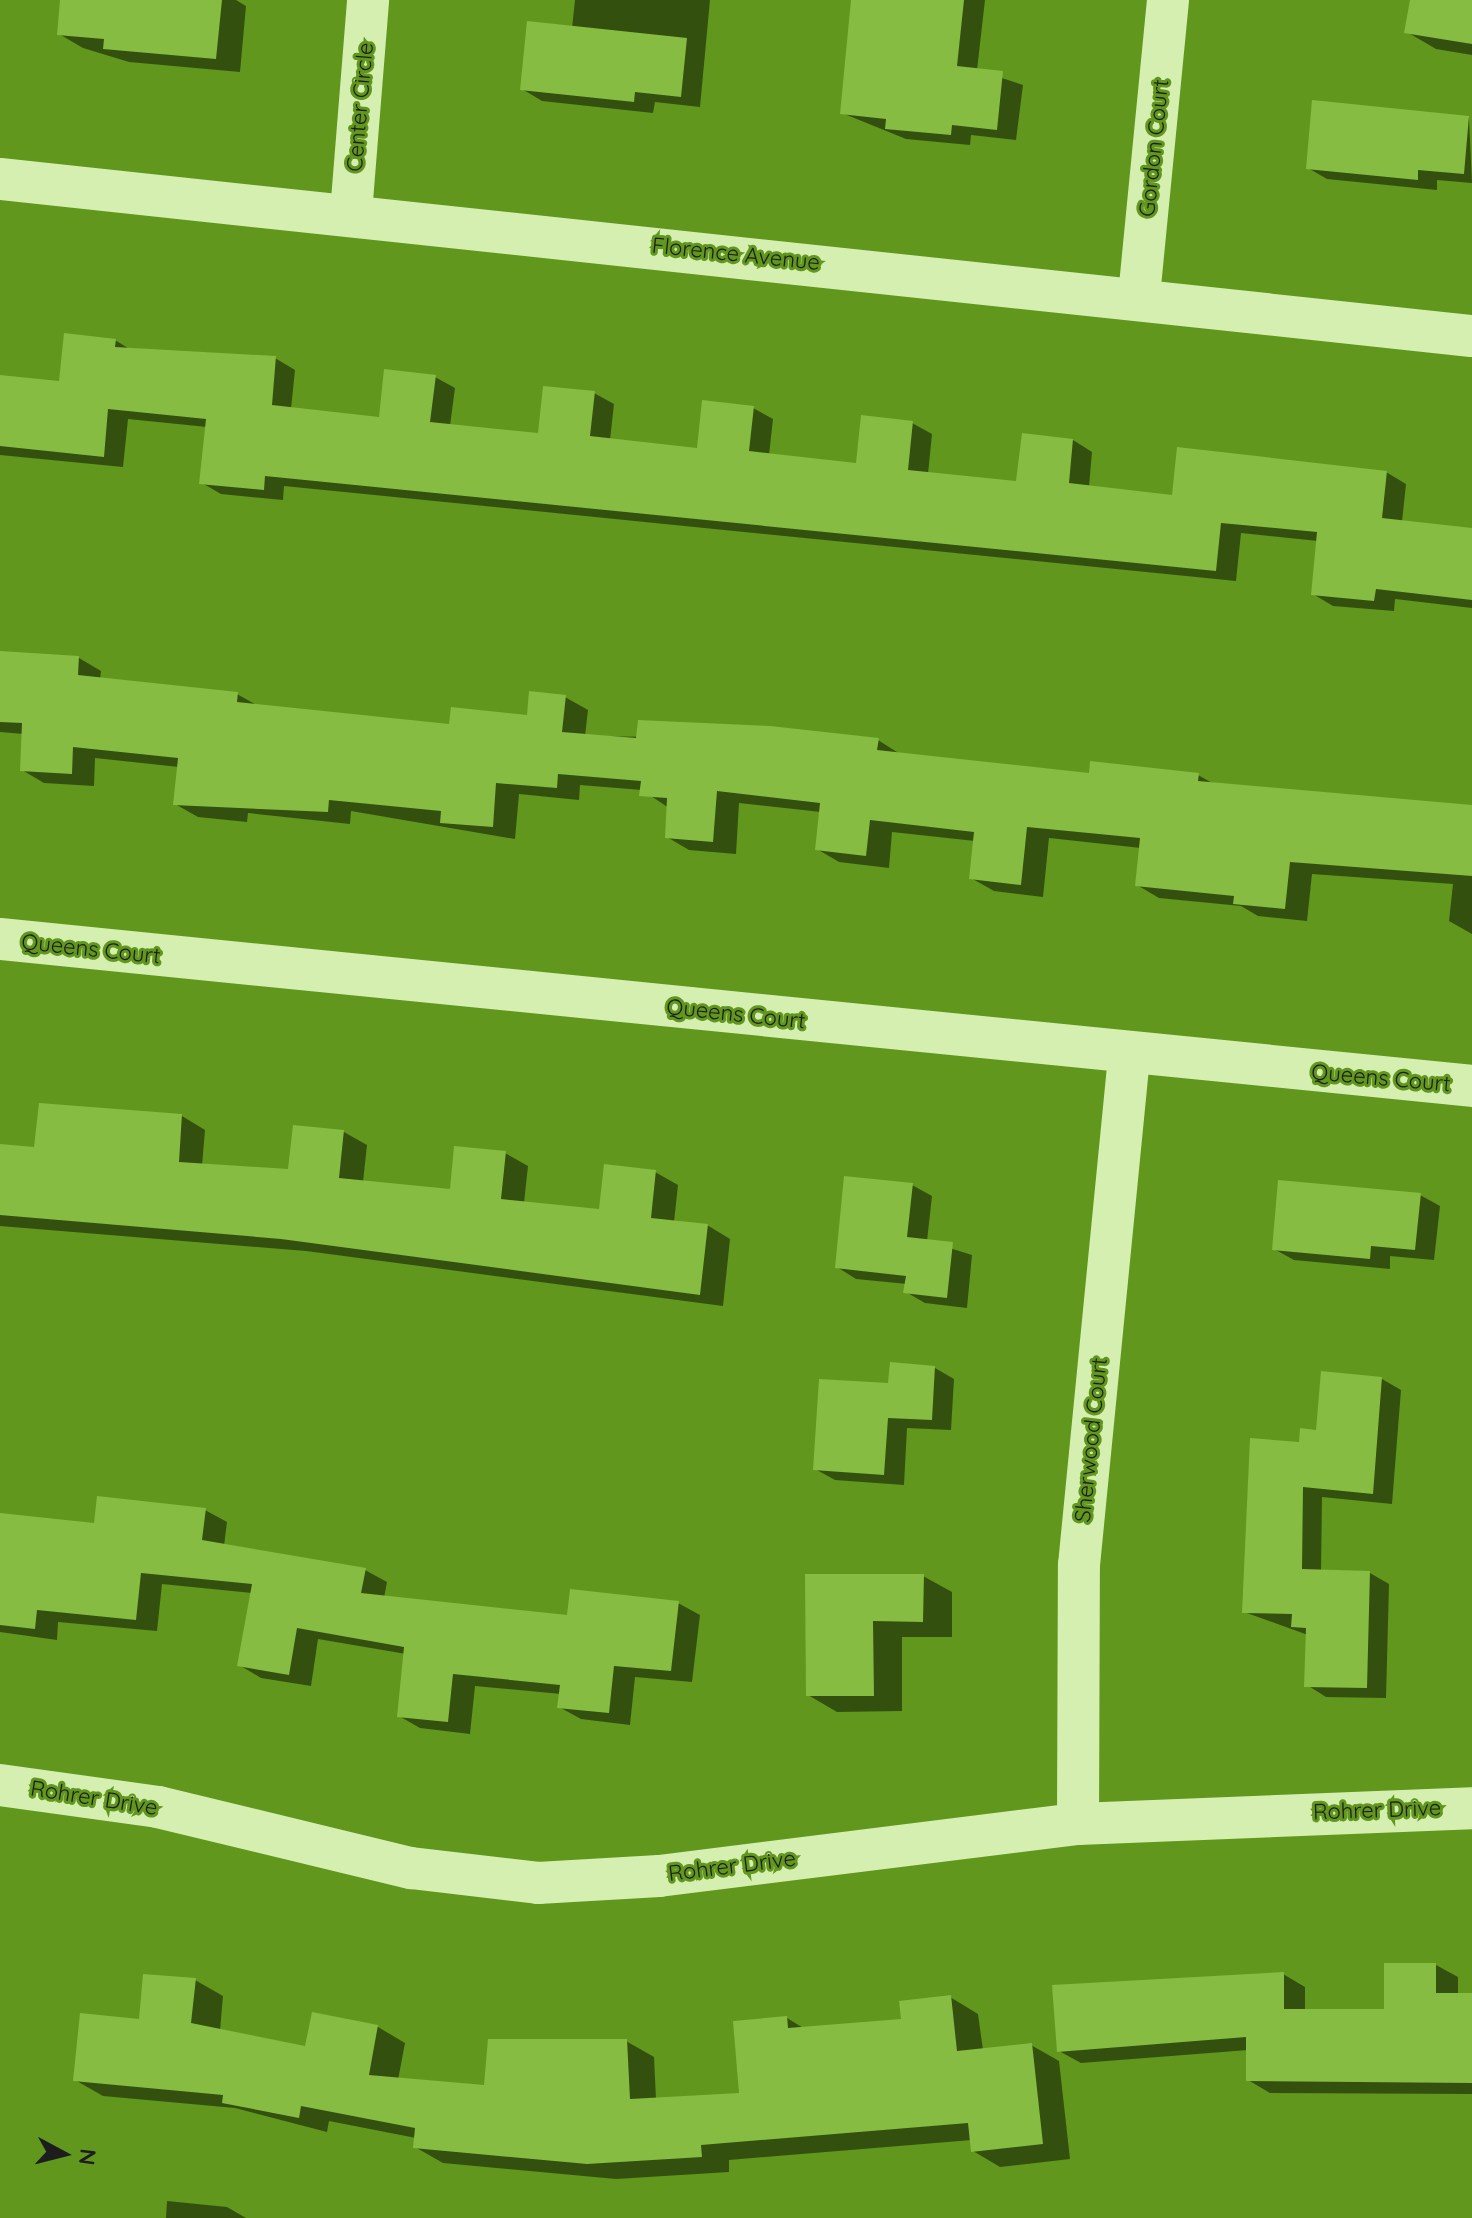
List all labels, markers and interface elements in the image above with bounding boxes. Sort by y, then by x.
street label: Center Circle [341,41,379,173]
street label: Gordon Court [1134,78,1174,218]
street label: Florence Avenue [651,232,821,276]
street label: Queens Court [20,929,162,969]
street label: Queens Court [665,994,807,1034]
street label: Queens Court [1310,1059,1452,1097]
street label: Sherwood Court [1069,1356,1113,1524]
street label: Rohrer Drive [29,1775,159,1821]
street label: Rohrer Drive [1312,1795,1442,1825]
street label: Rohrer Drive [667,1845,797,1887]
north arrow [24,2114,104,2194]
text: N [73,2147,103,2167]

